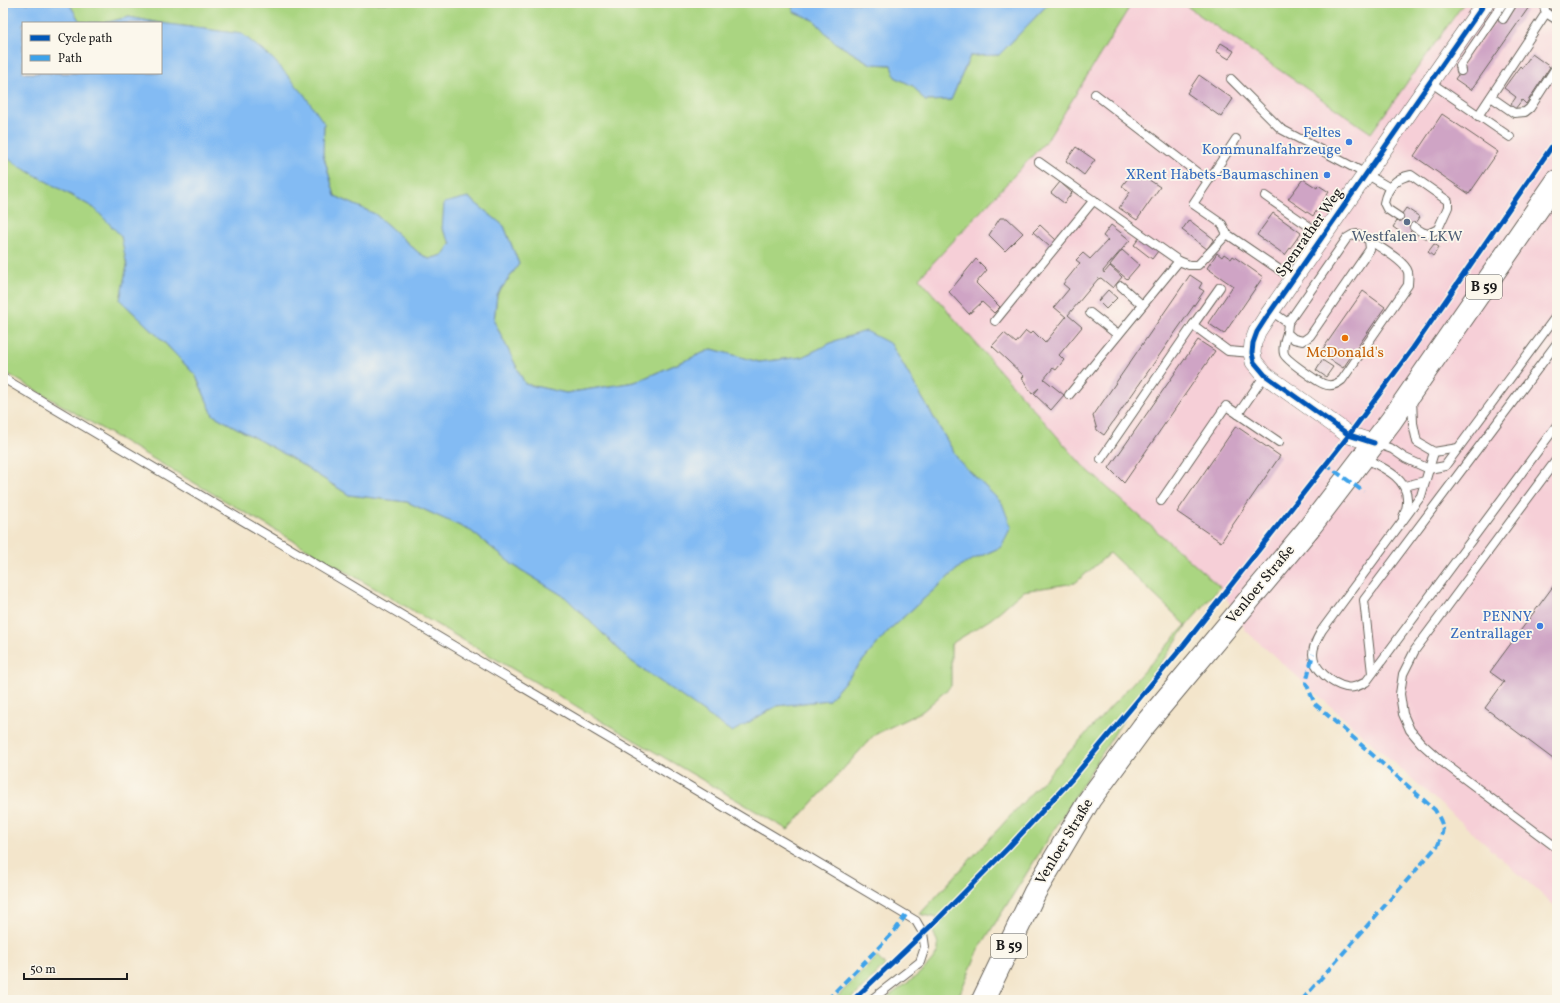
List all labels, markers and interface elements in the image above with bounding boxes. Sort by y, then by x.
legend [22,22,162,74]
text: Cycle path [58,31,113,47]
text: Path [58,51,82,67]
place label: Feltes Kommunalfahrzeuge [1202,123,1341,161]
marker: Feltes Kommunalfahrzeuge [1344,137,1354,147]
place label: XRent Habets-Baumaschinen [1126,165,1319,186]
marker: XRent Habets-Baumaschinen [1322,170,1332,180]
street label: Spenrather Weg [1271,184,1349,282]
marker: Westfalen - LKW [1402,217,1412,227]
place label: Westfalen - LKW [1351,227,1463,248]
road number: B 59 [1466,275,1502,299]
marker: McDonald's [1340,333,1350,343]
place label: McDonald's [1306,343,1384,364]
street label: Venloer Straße [1222,541,1300,629]
place label: PENNY Zentrallager [1450,607,1533,645]
marker: PENNY Zentrallager [1535,621,1545,631]
street label: Venloer Straße [1031,795,1099,889]
road number: B 59 [991,934,1027,958]
scale bar [24,955,127,981]
text: 50 m [30,962,56,978]

